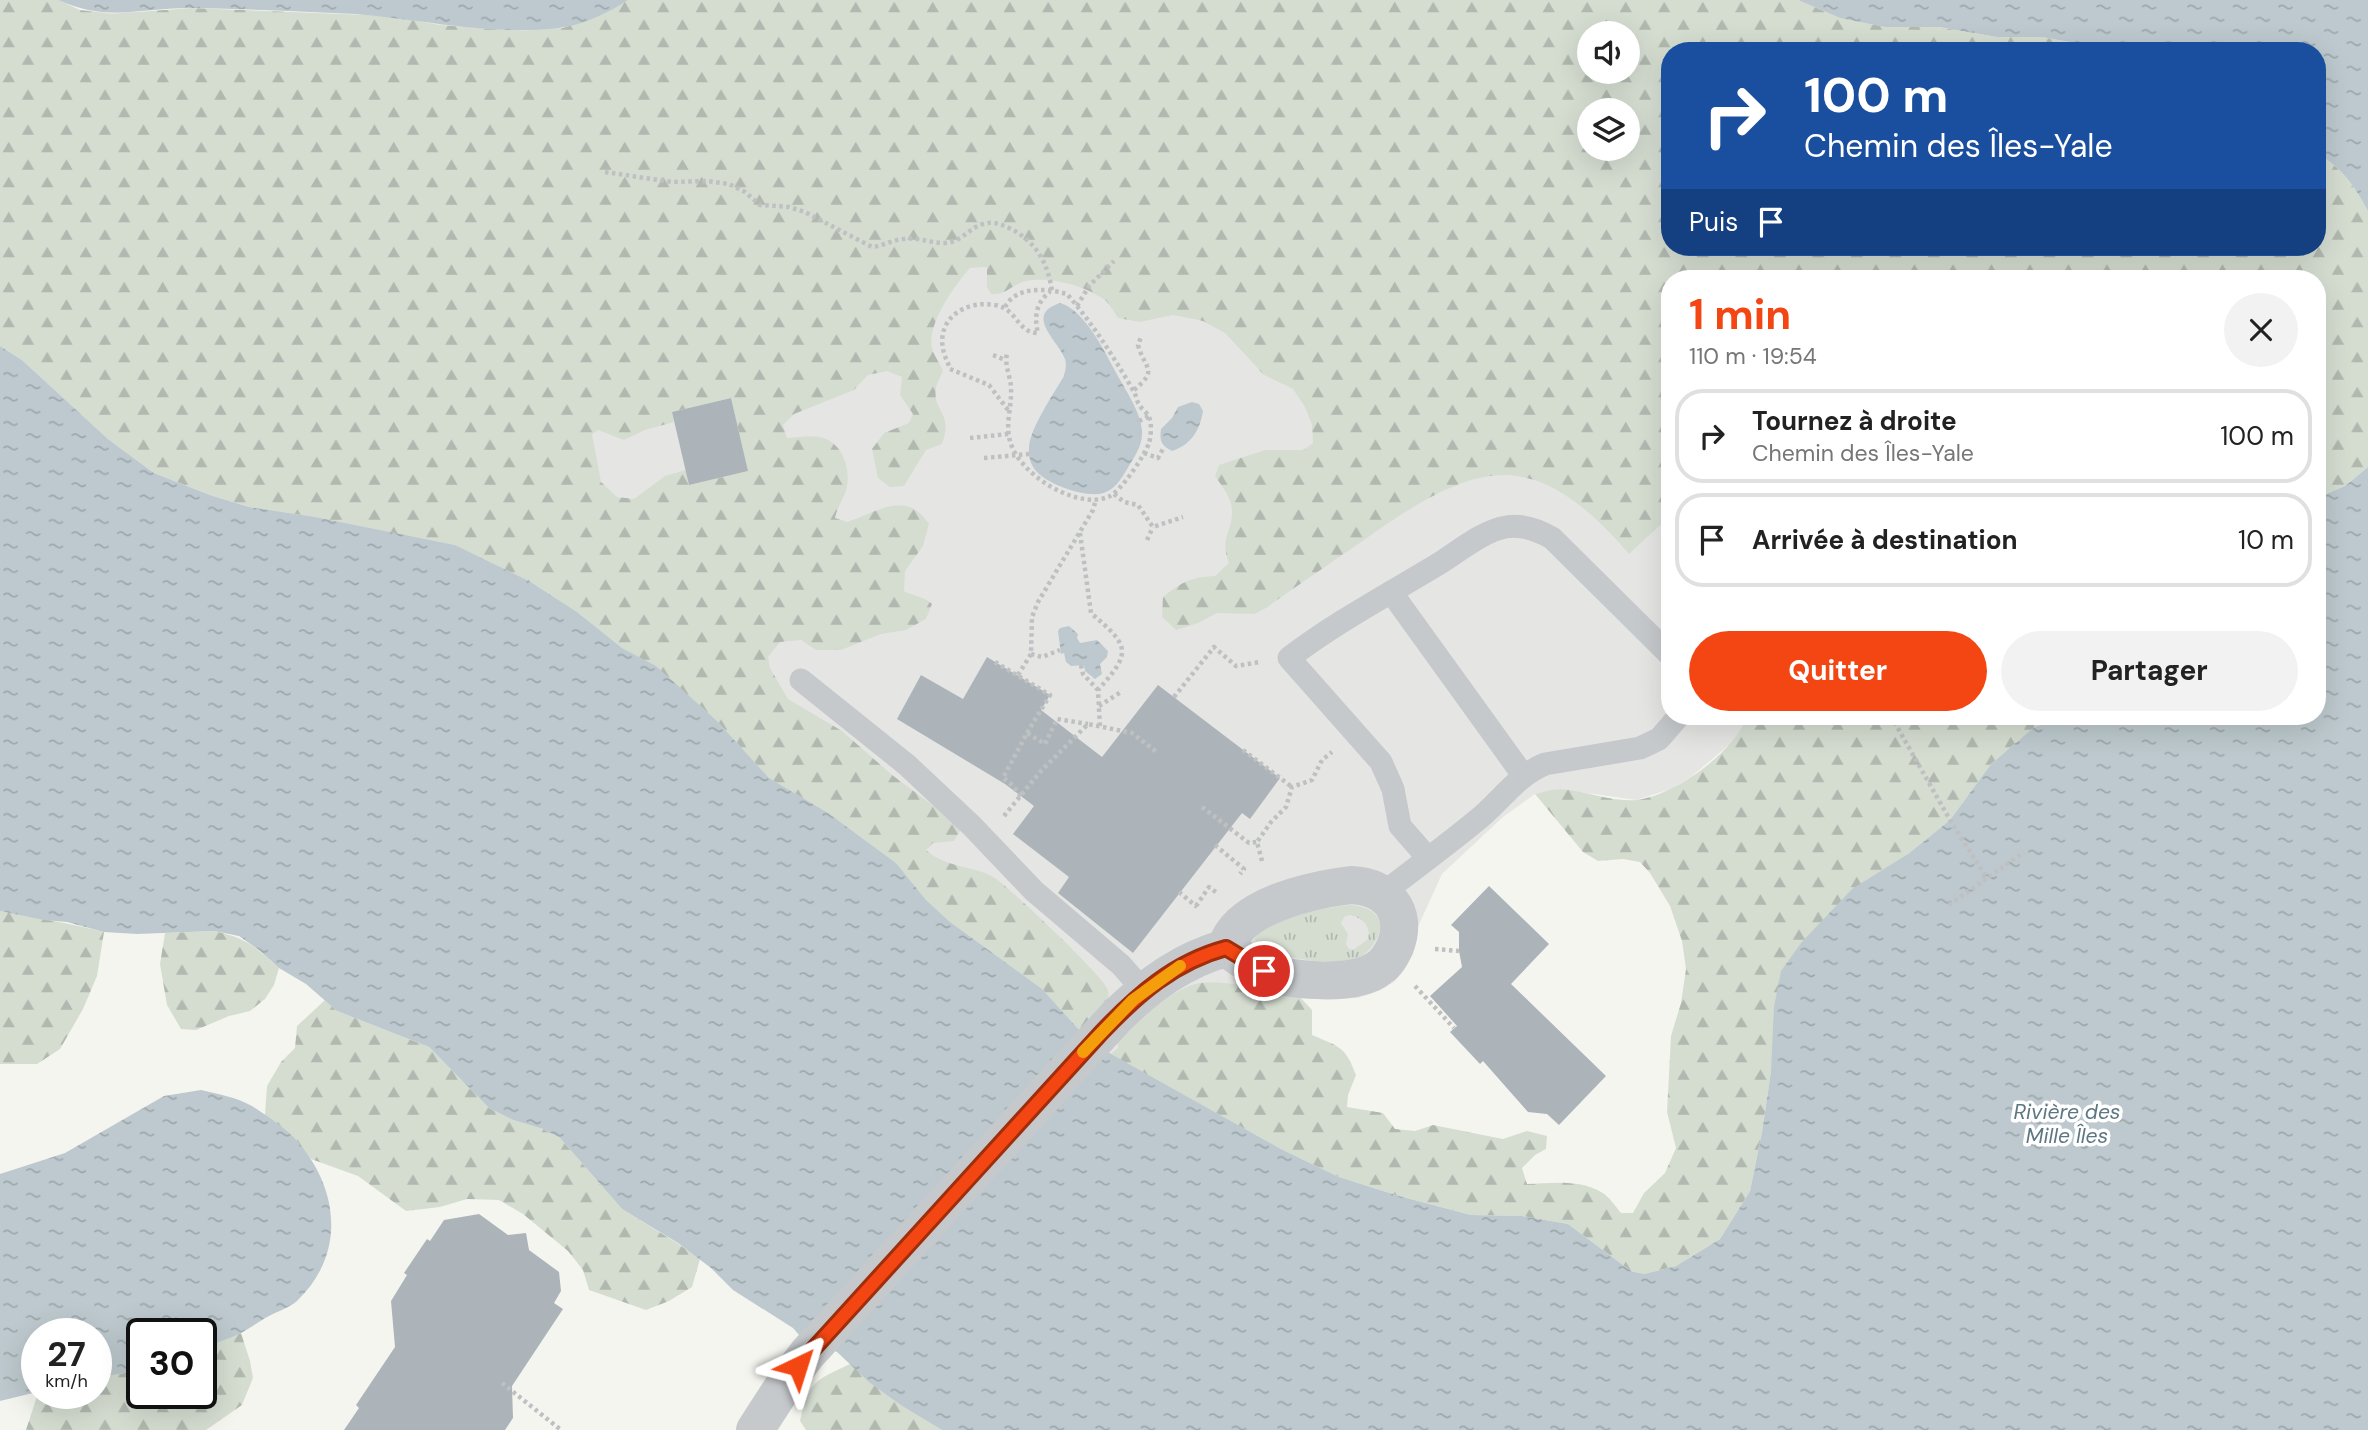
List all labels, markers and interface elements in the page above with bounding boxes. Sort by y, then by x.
map controls [1577,21,1640,161]
button: sound [1577,21,1640,84]
text: 100 m [1804,63,1948,127]
icon: right [1689,70,1780,161]
button: layers [1577,98,1640,161]
text: Chemin des Îles-Yale [1804,125,2113,167]
icon: arrive [1752,203,1790,241]
text: Puis [1689,205,1738,239]
text: 1 min [1689,287,1791,342]
button: close [2224,293,2298,367]
text: 110 m · 19:54 [1689,341,1817,371]
text: Tournez à droite [1752,404,1957,438]
icon: right [1693,417,1731,455]
text: 100 m [2220,419,2294,453]
text: Chemin des Îles-Yale [1752,438,1974,468]
icon: arrive [1693,521,1731,559]
text: Arrivée à destination [1752,523,2018,557]
text: 10 m [2238,523,2294,557]
button: Quitter [1689,631,1987,711]
button: Partager [2001,631,2298,711]
pin [1234,941,1294,1001]
icon: arrive [1245,952,1283,990]
water label: Rivière des Mille Îles [2014,1098,2120,1150]
speed limit sign: 30 [126,1318,217,1409]
position arrow [761,1329,835,1403]
text: 27 [47,1331,86,1377]
text: km/h [45,1369,88,1393]

